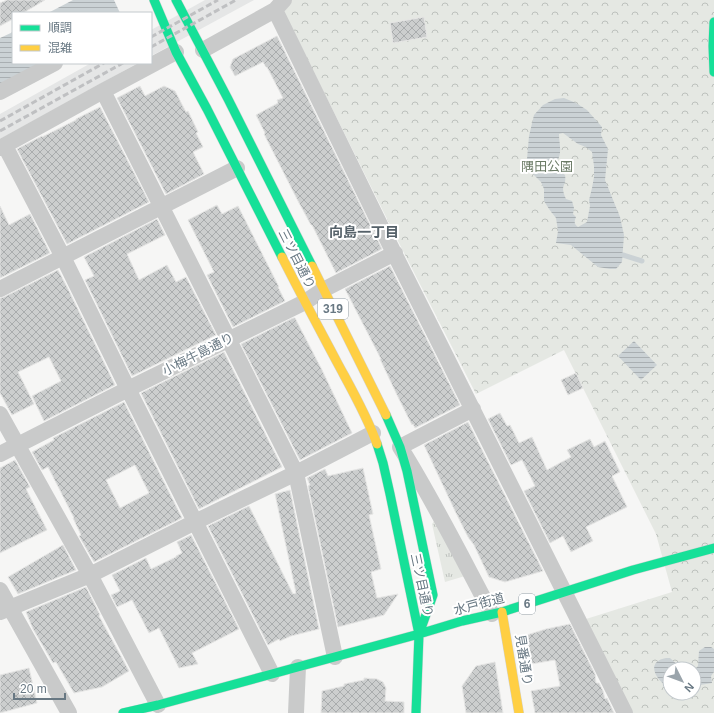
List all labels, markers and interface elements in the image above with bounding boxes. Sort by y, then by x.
legend [12,12,152,64]
text: 順調 [48,21,72,35]
text: 混雑 [48,41,72,55]
park label: 隅田公園 [521,159,573,174]
district label: 向島一丁目 [329,224,399,240]
street label: 三ツ目通り [276,227,318,291]
road number: 319 [318,299,348,319]
street label: 小梅牛島通り [160,330,236,378]
street label: 三ツ目通り [408,552,436,618]
street label: 水戸街道 [452,590,506,618]
road number: 6 [519,594,535,614]
street label: 見番通り [513,633,535,687]
north arrow [662,661,702,701]
scale bar [14,675,65,701]
text: N [682,681,697,695]
text: 20 m [20,682,47,696]

